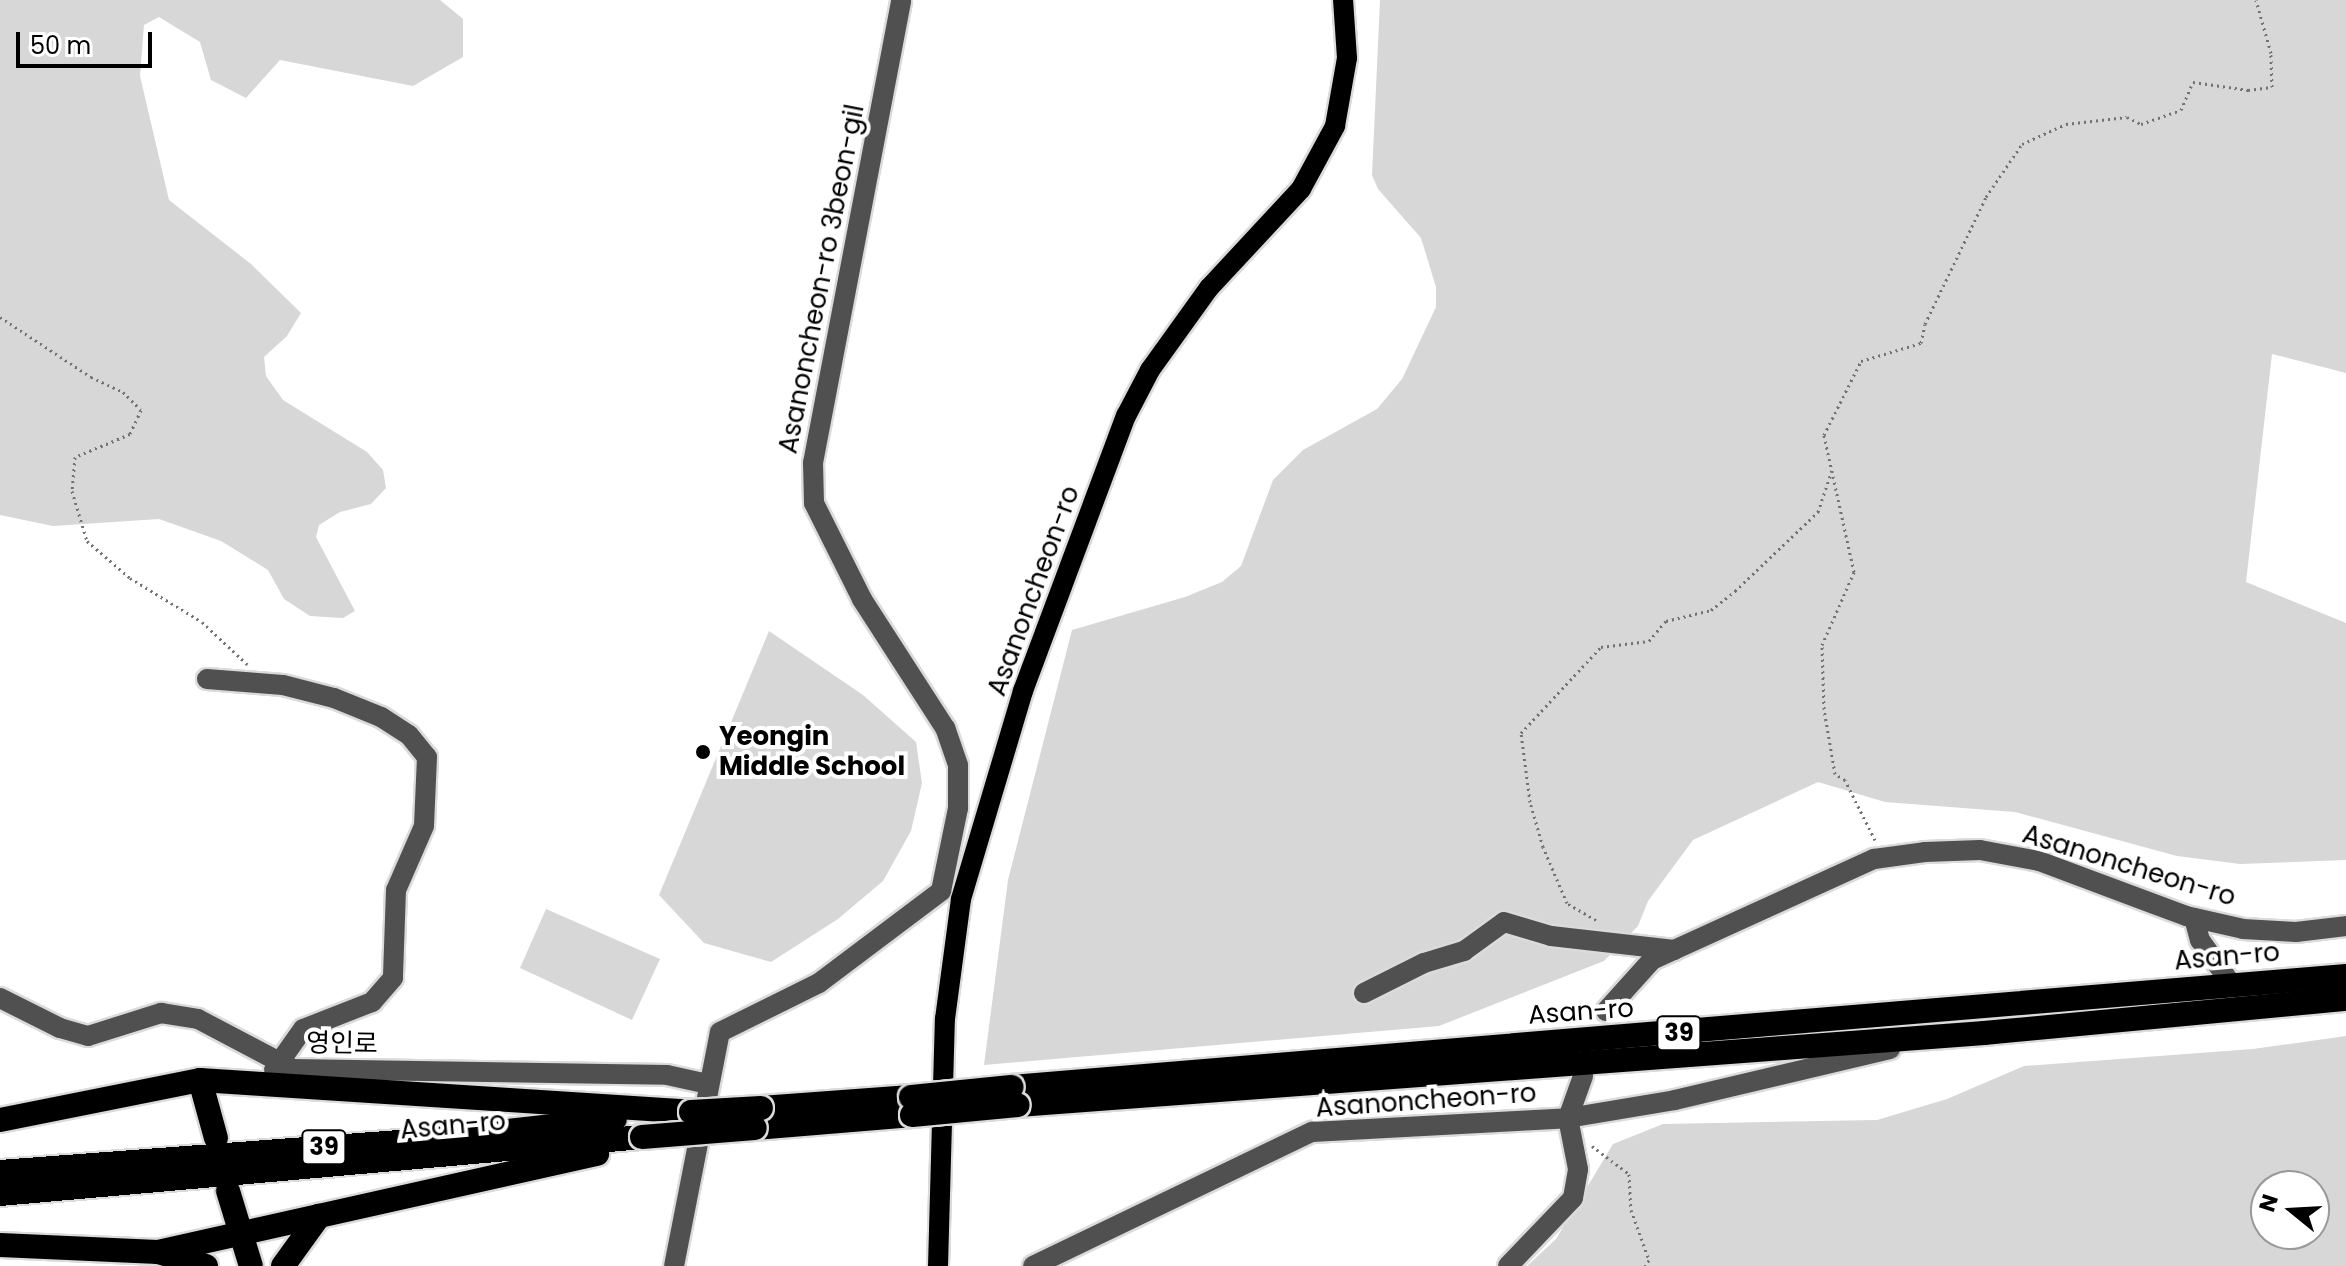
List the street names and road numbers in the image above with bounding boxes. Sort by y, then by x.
street label: Asanoncheon-ro 3beon-gil [773,102,871,456]
street label: Asanoncheon-ro [982,482,1086,700]
street label: Asanoncheon-ro [2019,819,2239,913]
street label: Asan-ro [2173,937,2281,977]
street label: Asan-ro [1527,993,1635,1031]
road number: 39 [1655,1013,1703,1053]
street label: 영인로 [306,1028,378,1060]
street label: Asanoncheon-ro [1315,1078,1537,1124]
street label: Asan-ro [399,1106,507,1146]
road number: 39 [300,1127,348,1167]

